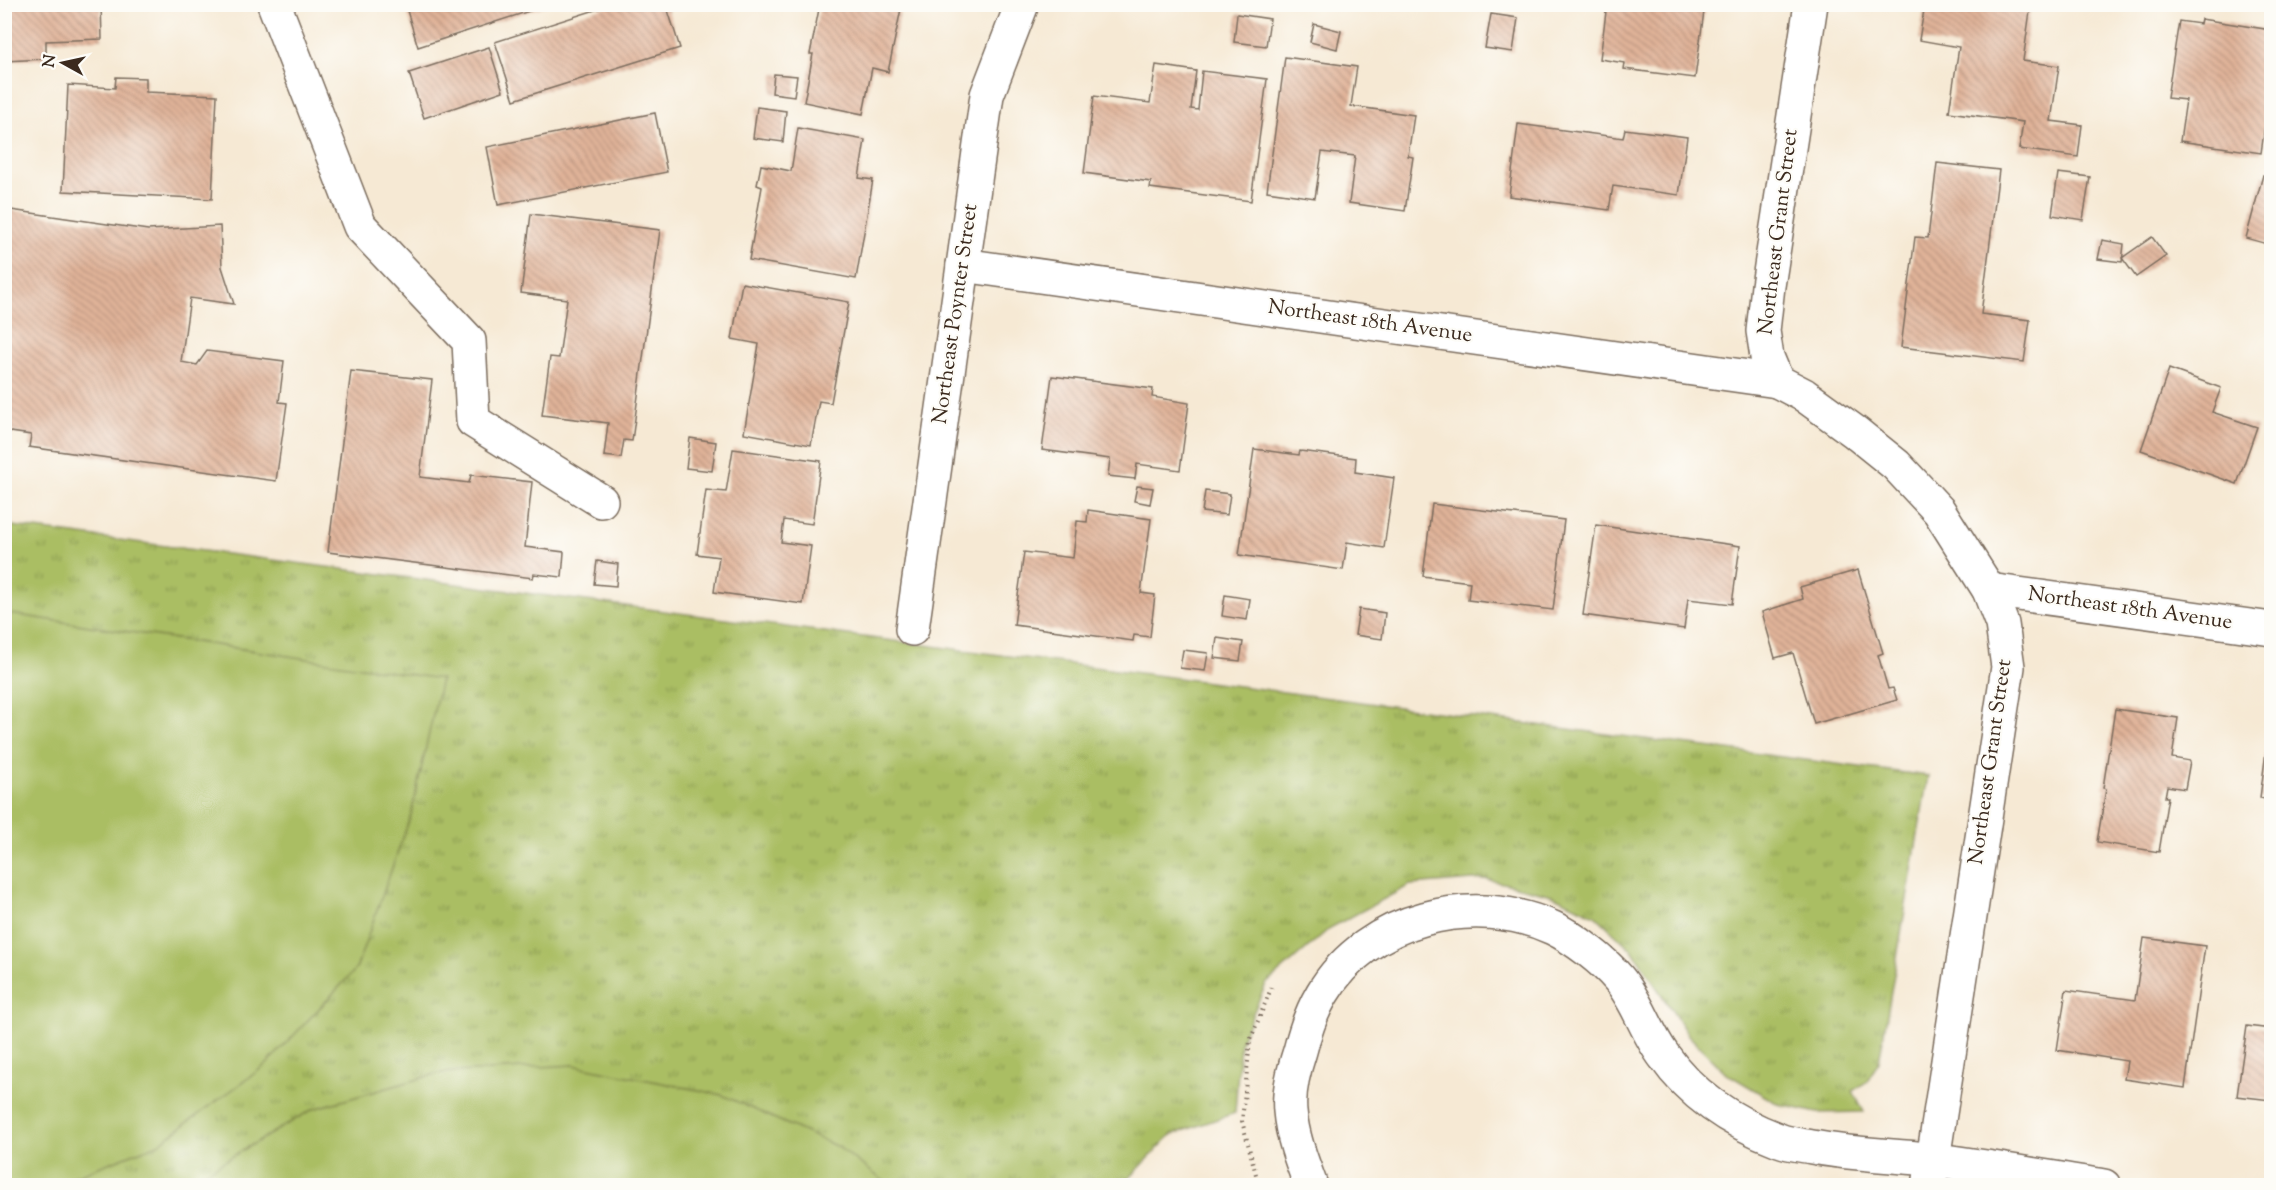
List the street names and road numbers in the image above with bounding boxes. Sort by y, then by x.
street label: Northeast Grant Street [1751,127,1807,337]
street label: Northeast Poynter Street [926,202,986,426]
street label: Northeast 18th Avenue [1266,293,1474,351]
street label: Northeast 18th Avenue [2026,580,2234,638]
street label: Northeast Grant Street [1962,657,2020,867]

